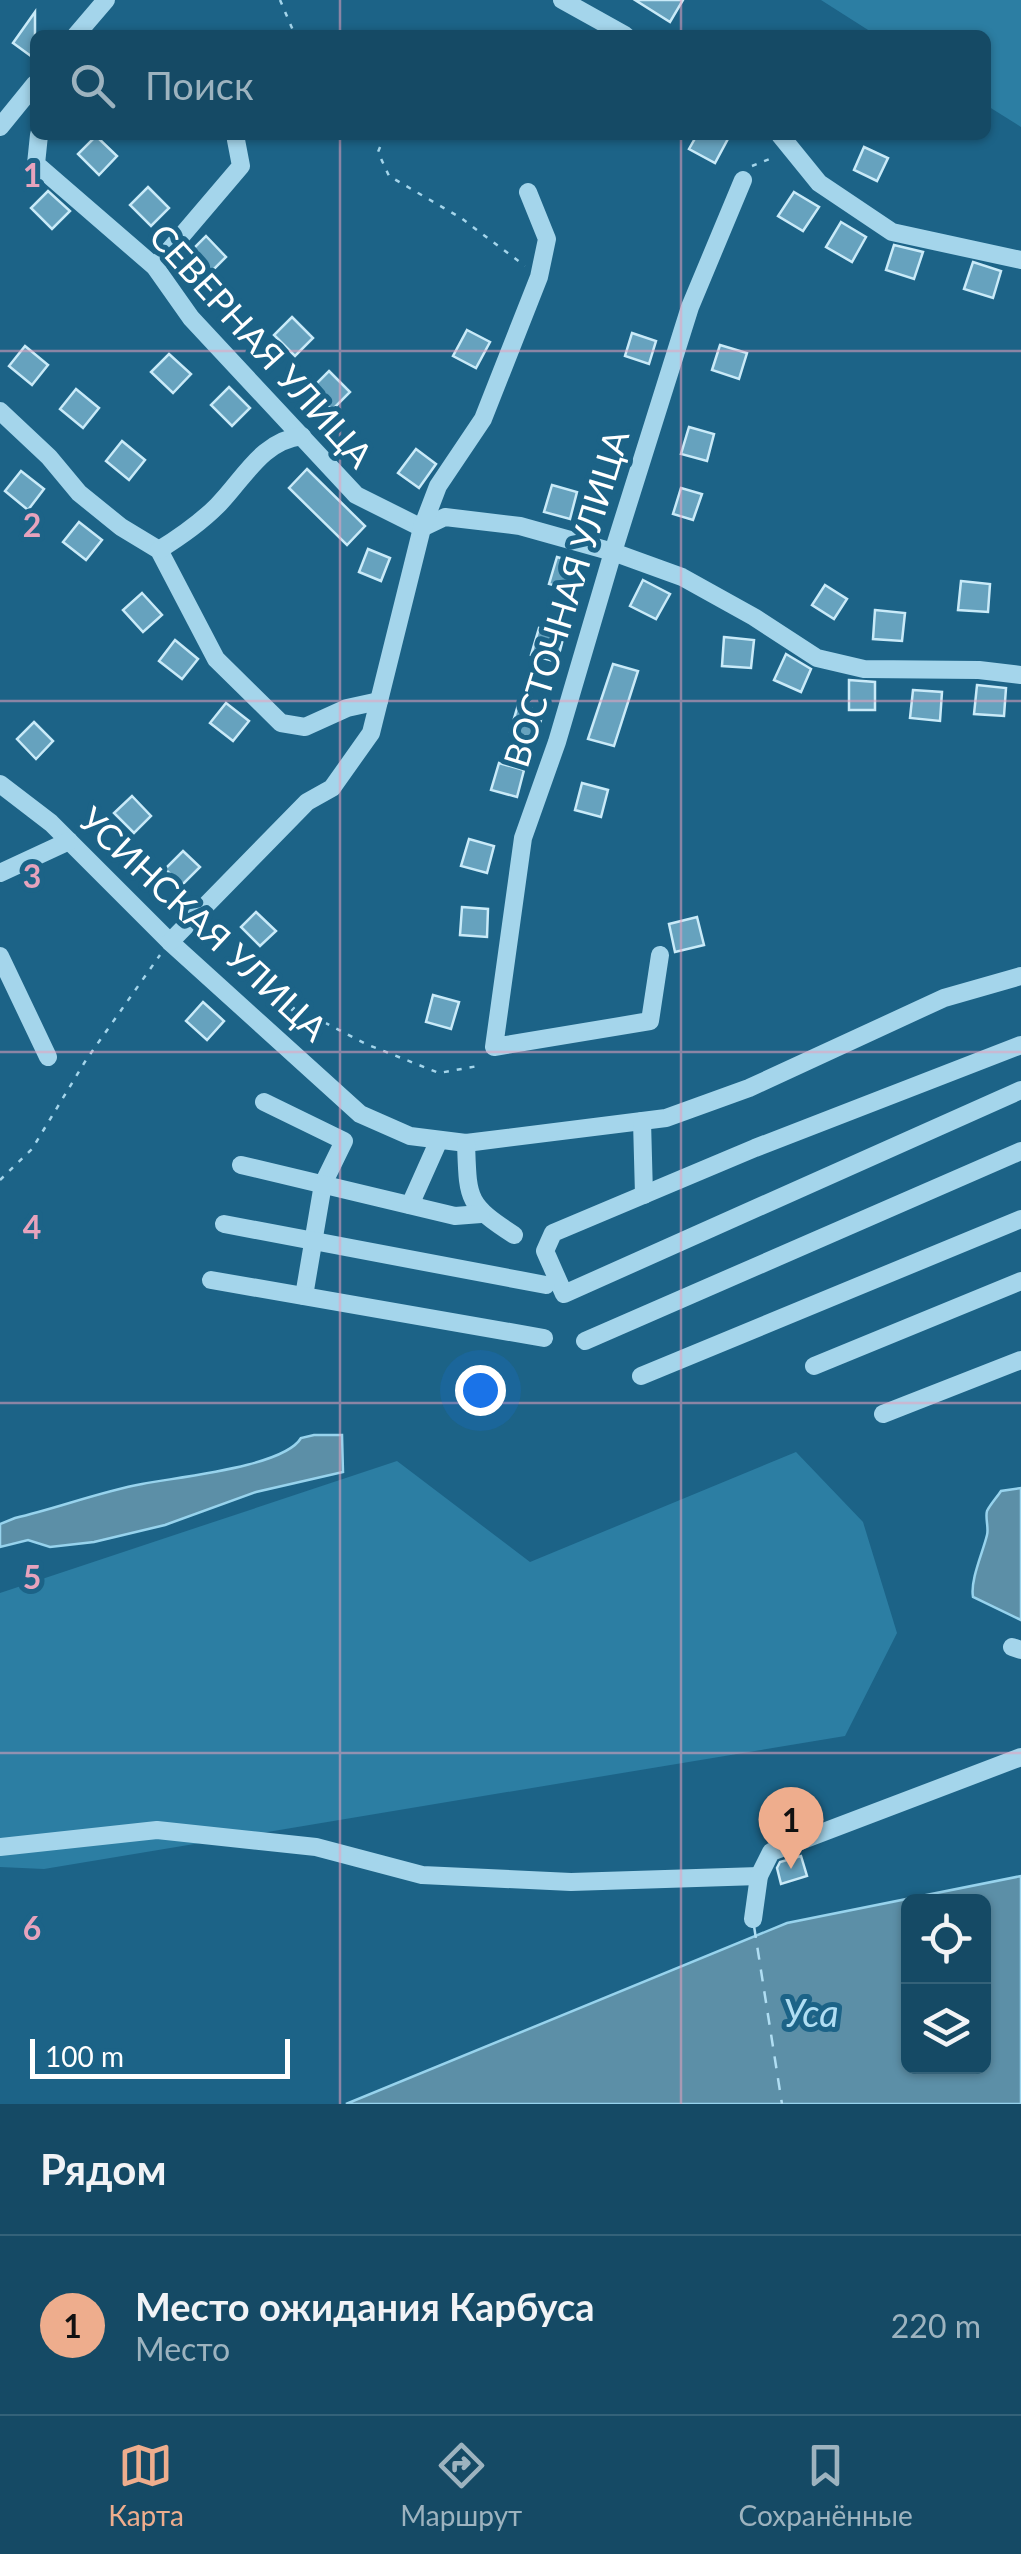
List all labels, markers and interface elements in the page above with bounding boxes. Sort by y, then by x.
search box [30,30,991,140]
icon: search [65,58,120,113]
text: Поиск [145,62,254,108]
text: 1 [23,155,41,194]
street label: СЕВЕРНАЯ УЛИЦА [142,215,383,476]
street label: ВОСТОЧНАЯ УЛИЦА [494,424,636,772]
text: 2 [23,505,41,544]
street label: УСИНСКАЯ УЛИЦА [71,797,337,1049]
text: 3 [23,856,41,895]
text: 4 [23,1207,41,1246]
your location [455,1365,506,1416]
text: 5 [23,1557,41,1596]
pin: 1 [758,1786,824,1869]
map controls [901,1894,991,2074]
button: locate [901,1894,991,1984]
text: 6 [23,1908,41,1947]
button: layers [901,1984,991,2074]
water label: Уса [783,1989,839,2035]
scale bar [30,2034,290,2078]
text: 100 m [45,2039,124,2073]
text: Рядом [40,2144,167,2194]
text: Место ожидания Карбуса [135,2283,595,2329]
text: 1 [63,2306,82,2345]
text: 220 m [891,2306,981,2345]
text: Место [135,2329,230,2368]
tab: Карта [108,2438,184,2532]
tab: Маршрут [400,2438,522,2532]
tab: Сохранённые [739,2438,913,2532]

